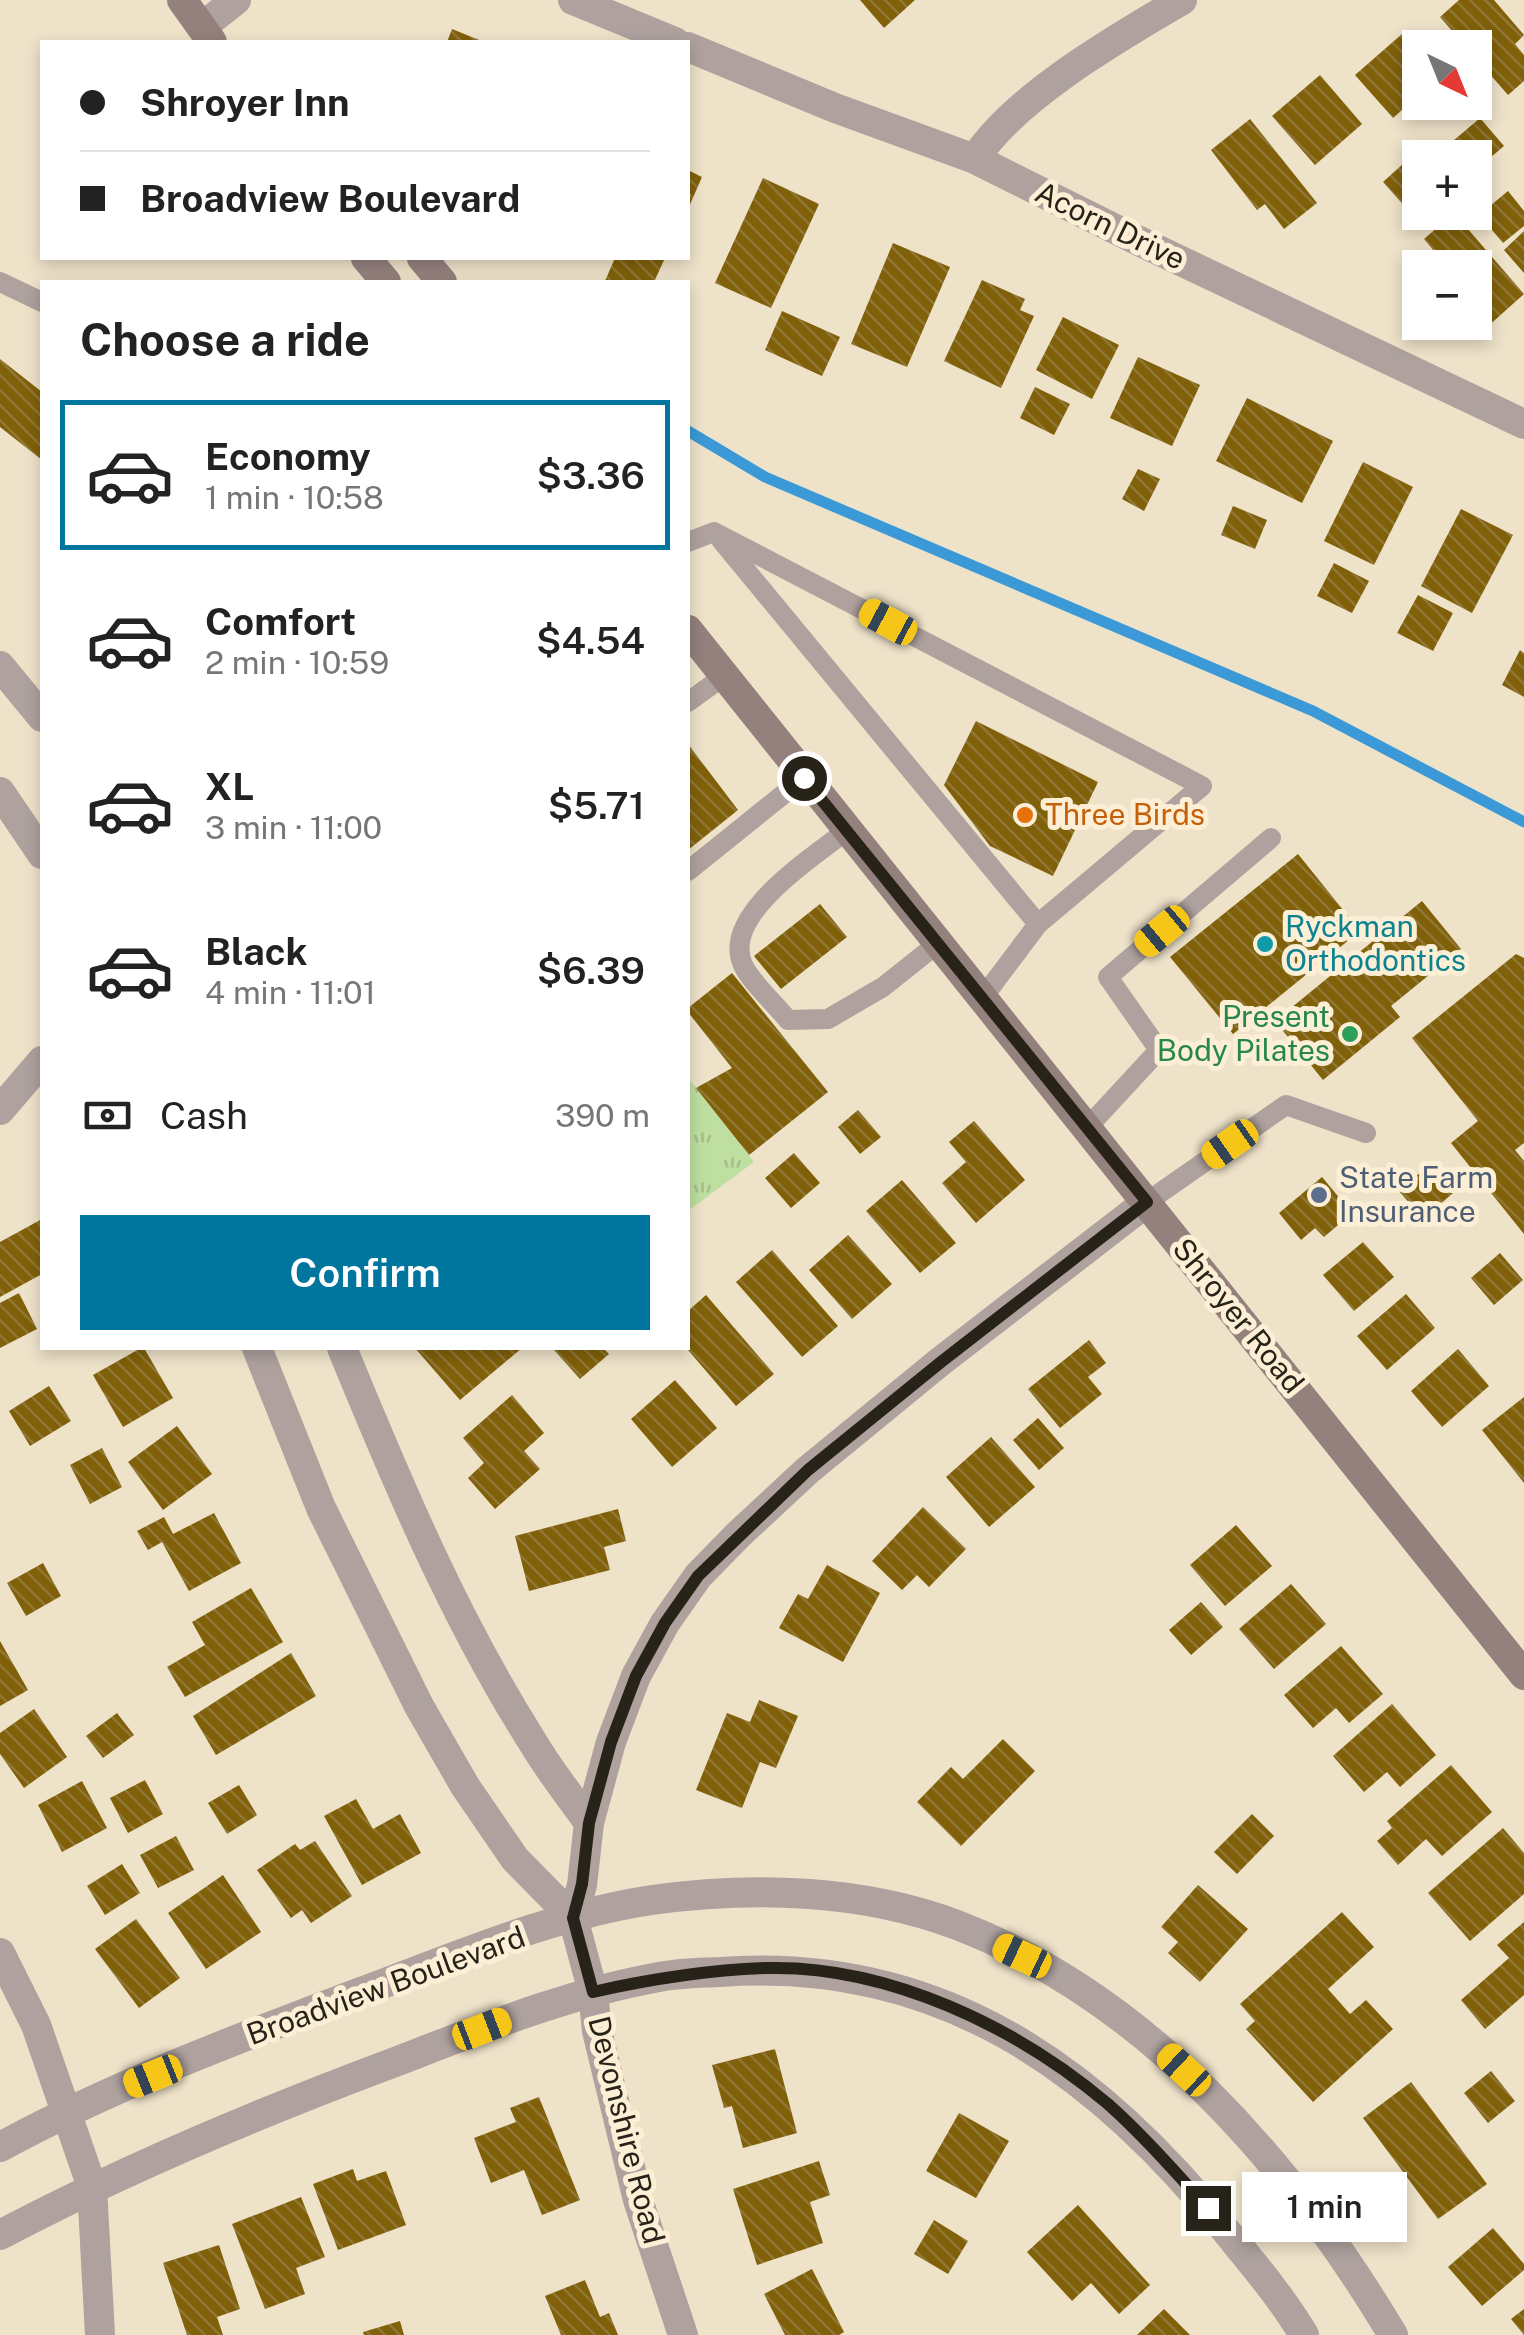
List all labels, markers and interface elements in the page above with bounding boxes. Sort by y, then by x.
north arrow [1402,30,1492,120]
map controls [1402,30,1492,340]
text: Shroyer Inn [140,80,349,125]
button: + [1402,140,1492,230]
street label: Acorn Drive [1030,173,1191,277]
text: Broadview Boulevard [140,176,520,221]
button: − [1402,250,1492,340]
text: Choose a ride [80,313,370,366]
icon: car [85,430,175,520]
text: Economy [205,434,371,479]
text: $3.36 [536,453,645,498]
text: 1 min · 10:58 [205,479,384,516]
icon: car [85,595,175,685]
car [854,595,922,649]
text: Comfort [205,599,356,644]
text: $4.54 [536,618,645,663]
text: 2 min · 10:59 [205,644,389,681]
route start [782,756,827,801]
icon: car [85,760,175,850]
text: XL [205,764,254,809]
text: $5.71 [548,783,645,828]
place label: Three Birds [1045,796,1205,832]
marker: Three Birds [1014,804,1036,826]
text: 3 min · 11:00 [205,809,382,846]
car [1129,900,1195,962]
place label: Ryckman Orthodontics [1285,908,1466,978]
icon: car [85,925,175,1015]
text: Black [205,929,308,974]
marker: Ryckman Orthodontics [1254,933,1276,955]
text: $6.39 [537,948,645,993]
text: 4 min · 11:01 [205,974,376,1011]
place label: Present Body Pilates [1157,998,1330,1068]
marker: Present Body Pilates [1339,1023,1361,1045]
icon: cash [80,1088,135,1143]
text: Cash [160,1093,248,1138]
text: 390 m [555,1097,650,1134]
car [1197,1115,1263,1173]
place label: State Farm Insurance [1339,1159,1493,1229]
marker: State Farm Insurance [1308,1184,1330,1206]
button: Confirm [80,1215,650,1330]
street label: Shroyer Road [1165,1231,1312,1400]
street label: Broadview Boulevard [242,1918,530,2052]
car [988,1930,1056,1982]
car [449,2004,515,2054]
street label: Devonshire Road [581,2012,673,2247]
car [1152,2039,1216,2101]
car [120,2051,186,2101]
callout: 1 min [1243,2173,1408,2243]
route end [1186,2186,1231,2231]
text: 1 min [1286,2188,1363,2225]

